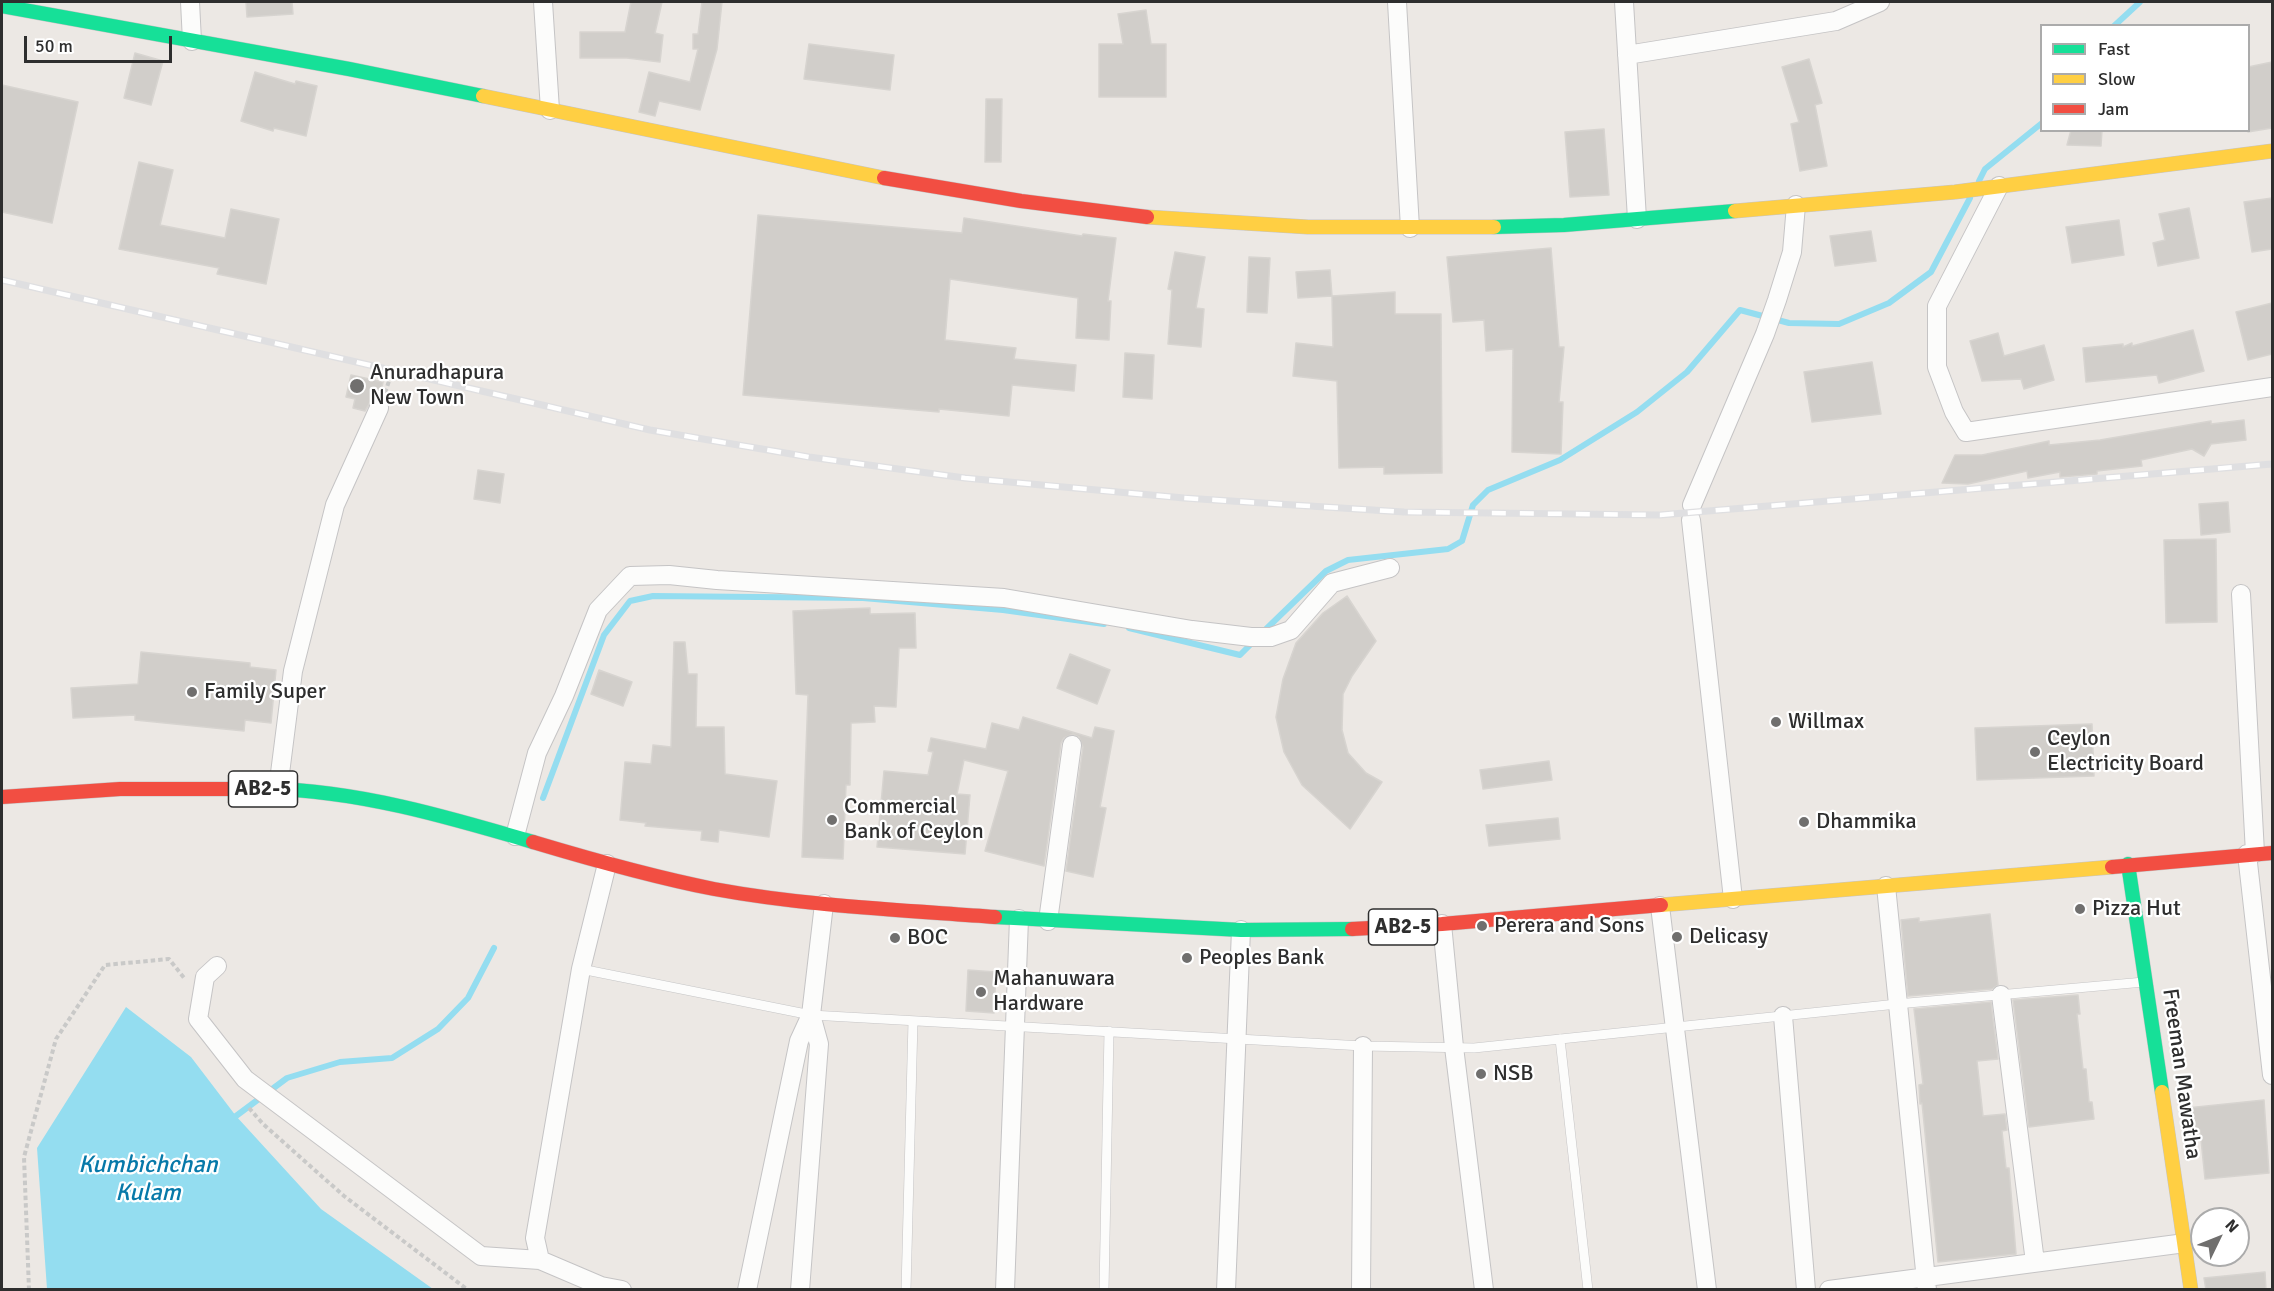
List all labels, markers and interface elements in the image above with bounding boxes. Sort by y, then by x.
scale bar [27,24,176,62]
legend [2040,24,2250,132]
text: 50 m [35,35,73,57]
text: Fast [2098,38,2130,60]
text: Slow [2098,68,2135,90]
text: Jam [2098,98,2129,120]
place label: Anuradhapura New Town [370,360,504,412]
marker: Anuradhapura New Town [348,377,366,395]
place label: Family Super [204,679,326,705]
marker: Family Super [185,685,199,699]
place label: Willmax [1788,709,1864,735]
marker: Willmax [1769,715,1783,729]
place label: Ceylon Electricity Board [2047,726,2204,778]
marker: Ceylon Electricity Board [2028,745,2042,759]
road number: AB2-5 [228,771,298,807]
place label: Commercial Bank of Ceylon [844,794,984,846]
place label: Dhammika [1816,809,1917,835]
marker: Commercial Bank of Ceylon [825,813,839,827]
marker: Dhammika [1797,815,1811,829]
place label: Pizza Hut [2092,896,2181,922]
marker: Pizza Hut [2073,902,2087,916]
road number: AB2-5 [1368,909,1438,945]
place label: Perera and Sons [1494,913,1644,939]
marker: Perera and Sons [1475,919,1489,933]
place label: Delicasy [1689,924,1768,950]
place label: BOC [907,925,948,951]
marker: Delicasy [1670,930,1684,944]
marker: BOC [888,931,902,945]
place label: Peoples Bank [1199,945,1324,971]
marker: Peoples Bank [1180,951,1194,965]
place label: Mahanuwara Hardware [993,966,1115,1017]
marker: Mahanuwara Hardware [974,985,988,999]
street label: Freeman Mawatha [2156,987,2206,1161]
place label: NSB [1493,1061,1533,1087]
marker: NSB [1474,1067,1488,1081]
water label: Kumbichchan Kulam [78,1152,218,1208]
north arrow [2190,1207,2250,1267]
text: N [2221,1215,2243,1237]

